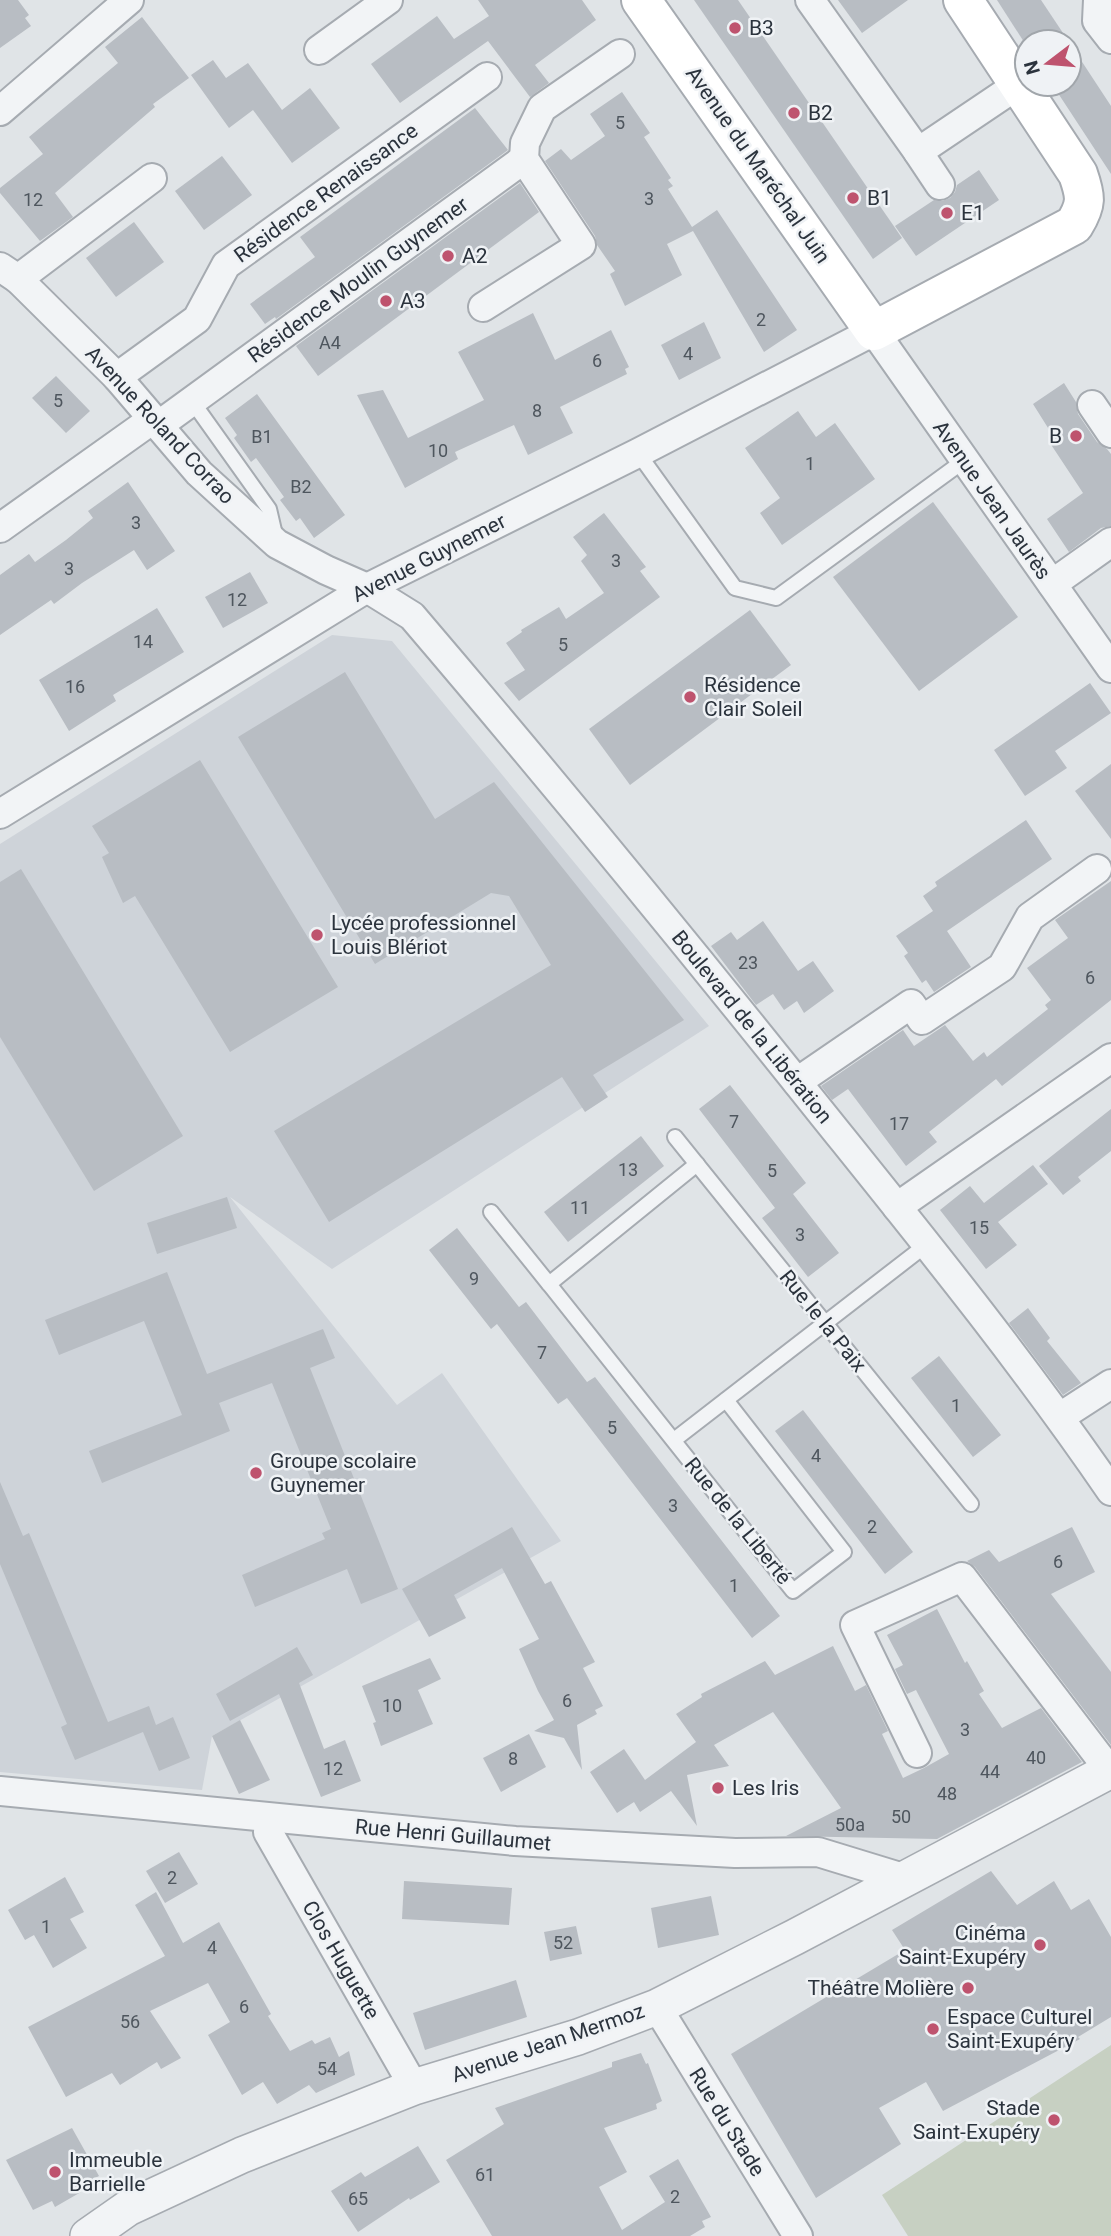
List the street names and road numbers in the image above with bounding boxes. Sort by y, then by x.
street label: Avenue du Maréchal Juin [681,62,835,268]
street label: Résidence Renaissance [230,118,422,268]
street label: Résidence Moulin Guynemer [243,192,473,368]
street label: Avenue Roland Corrao [81,341,239,509]
street label: Avenue Jean Jaurès [928,416,1056,584]
street label: Avenue Guynemer [348,509,510,607]
street label: Boulevard de la Libération [667,926,837,1128]
street label: Rue le la Paix [775,1265,871,1377]
street label: Rue de la Liberté [680,1453,796,1589]
street label: Rue Henri Guillaumet [354,1814,552,1856]
street label: Clos Huguette [297,1897,385,2023]
street label: Avenue Jean Mermoz [449,1999,647,2087]
street label: Rue du Stade [684,2063,770,2181]

